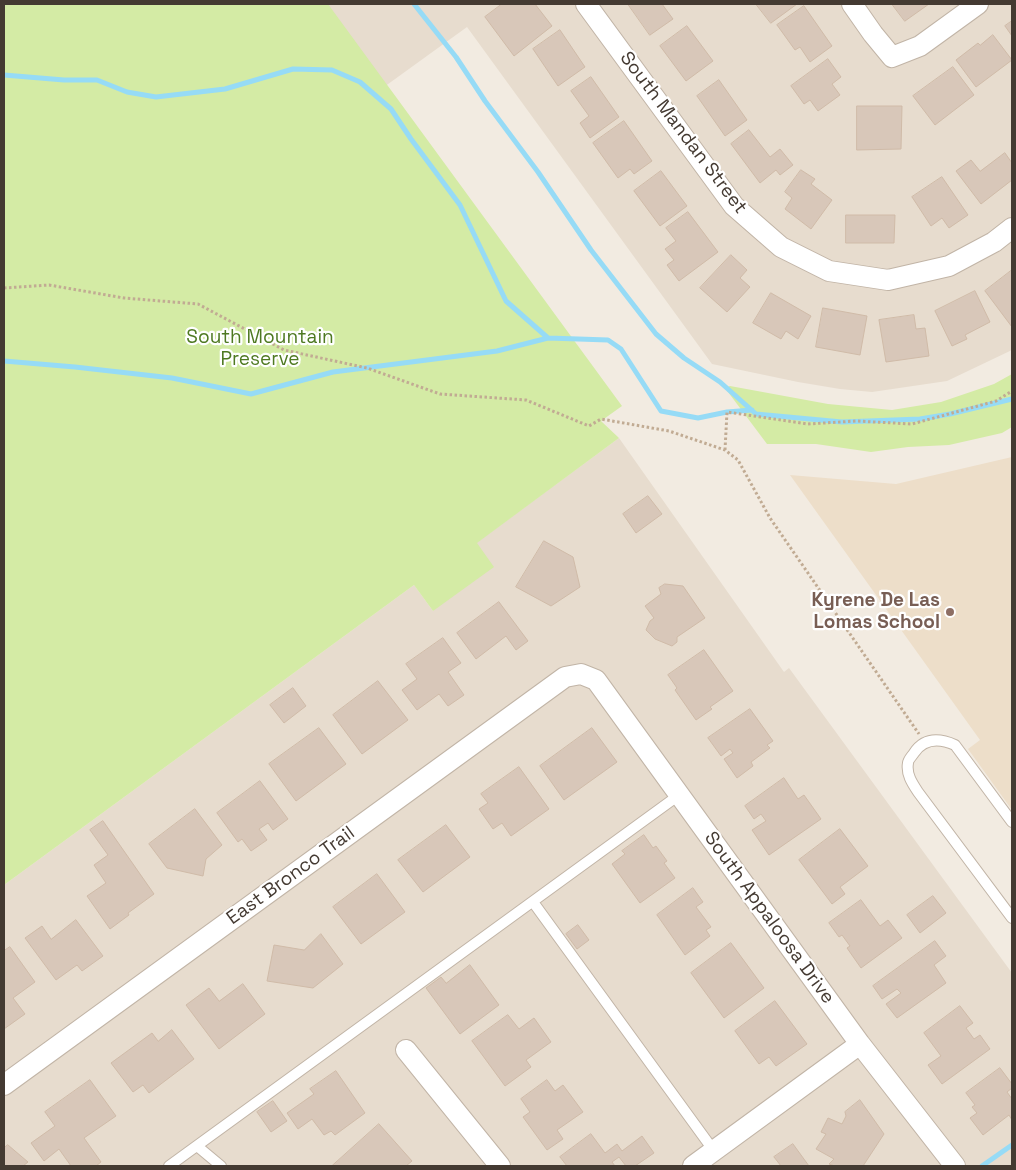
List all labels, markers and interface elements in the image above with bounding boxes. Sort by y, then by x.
street label: South Mandan Street [615,47,751,219]
park label: South Mountain Preserve [186,327,334,371]
place label: Kyrene De Las Lomas School [811,590,940,634]
marker: Kyrene De Las Lomas School [944,606,956,618]
street label: East Bronco Trail [223,822,359,930]
street label: South Appaloosa Drive [699,828,839,1008]

